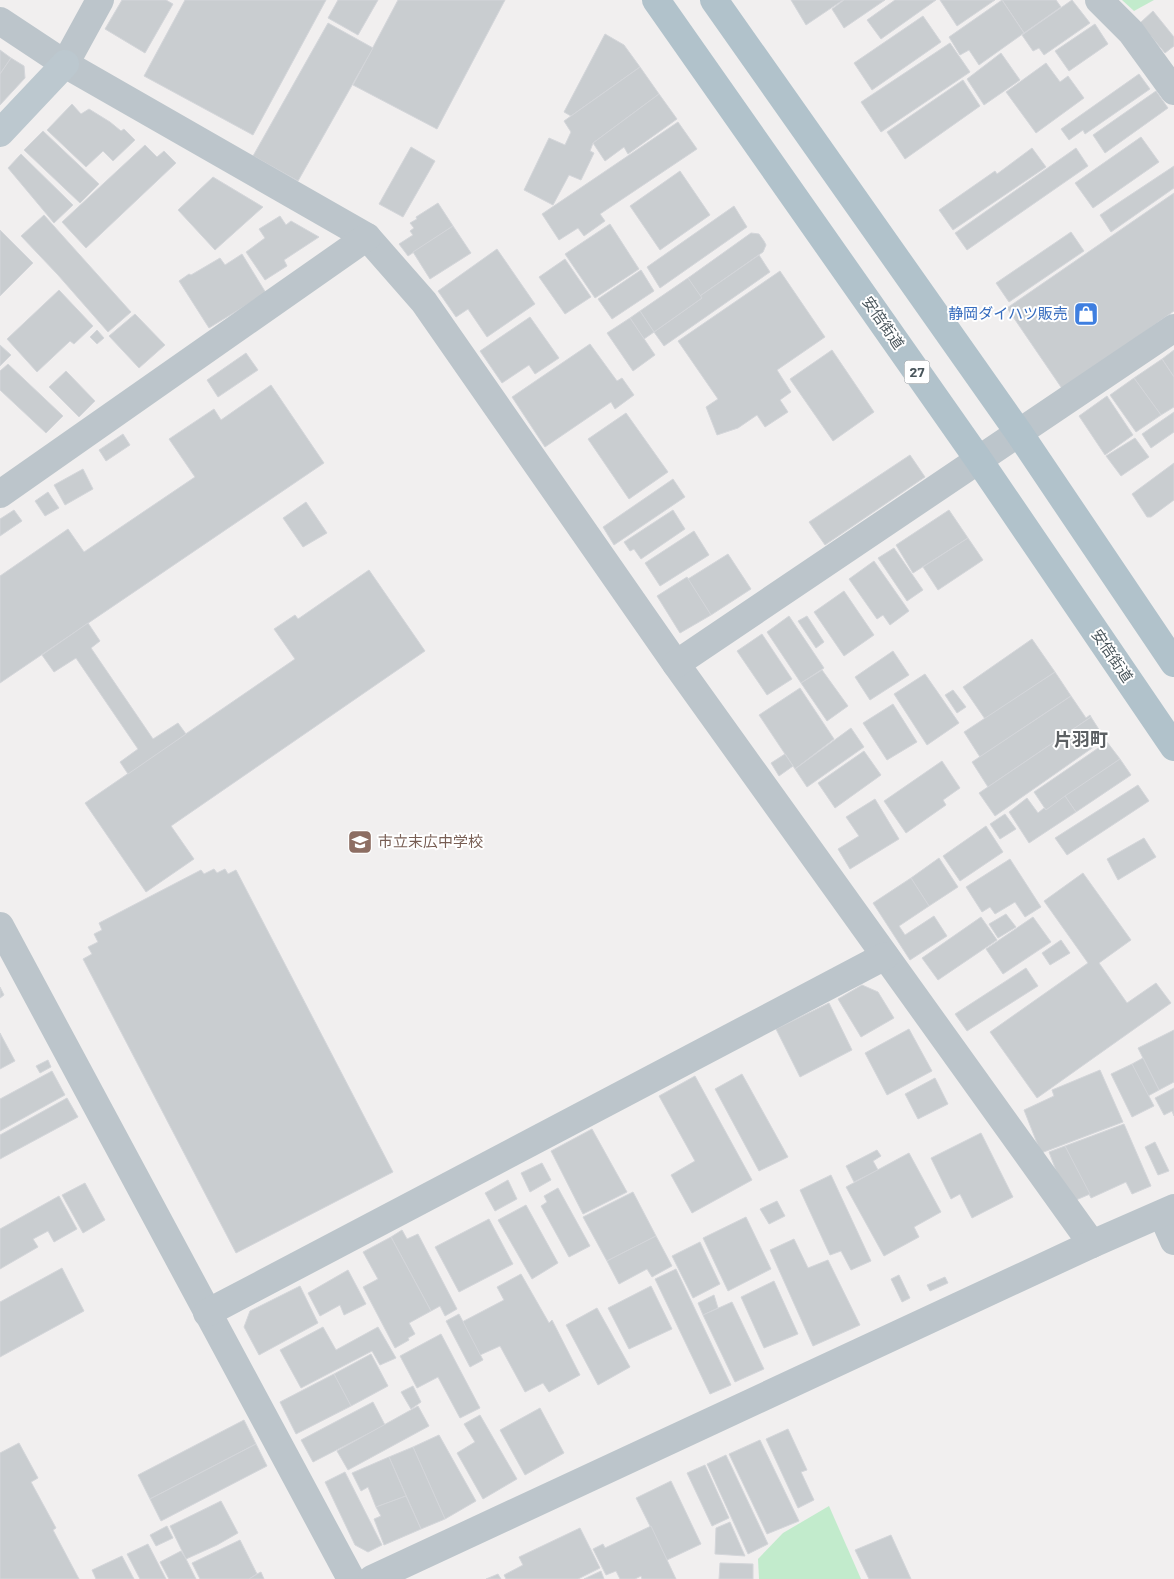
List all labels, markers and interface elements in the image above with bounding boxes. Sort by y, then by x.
street label: 安倍街道 [859,293,908,352]
shop icon: 静岡ダイハツ販売 [1073,301,1099,327]
place label: 静岡ダイハツ販売 [948,304,1068,322]
road number: 27 [904,361,930,384]
street label: 安倍街道 [1089,626,1137,685]
district label: 片羽町 [1054,728,1108,750]
school or university icon: 市立末広中学校 [347,829,373,855]
place label: 市立末広中学校 [378,832,483,850]

